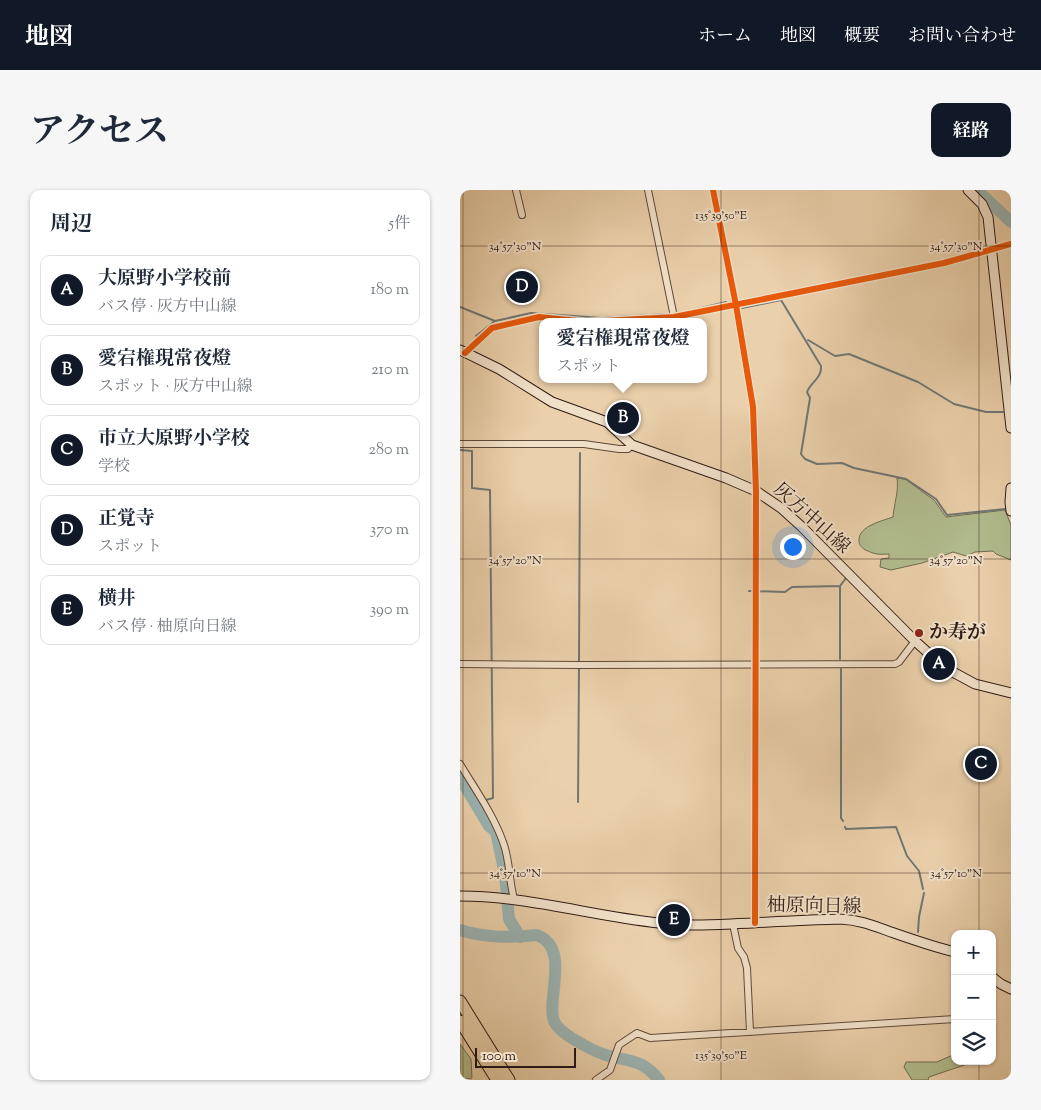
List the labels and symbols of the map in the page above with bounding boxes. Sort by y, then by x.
text: 135°39'50"E [695,207,748,225]
text: 34°57'30"N [489,238,542,256]
text: 34°57'30"N [930,238,983,256]
pin: D [506,268,538,306]
pin: B [607,399,639,437]
street label: 灰方中山線 [767,477,855,561]
your location [780,534,806,560]
text: 34°57'20"N [488,552,542,570]
text: 34°57'20"N [929,552,983,570]
place label: か寿が [929,620,986,647]
marker: か寿が [913,627,925,639]
pin: A [923,645,955,683]
pin: C [965,745,997,783]
text: 34°57'10"N [489,865,541,883]
text: 34°57'10"N [930,865,982,883]
street label: 柚原向日線 [766,893,862,921]
pin: E [658,901,690,939]
scale bar [475,1045,576,1068]
text: 135°39'50"E [695,1047,748,1065]

